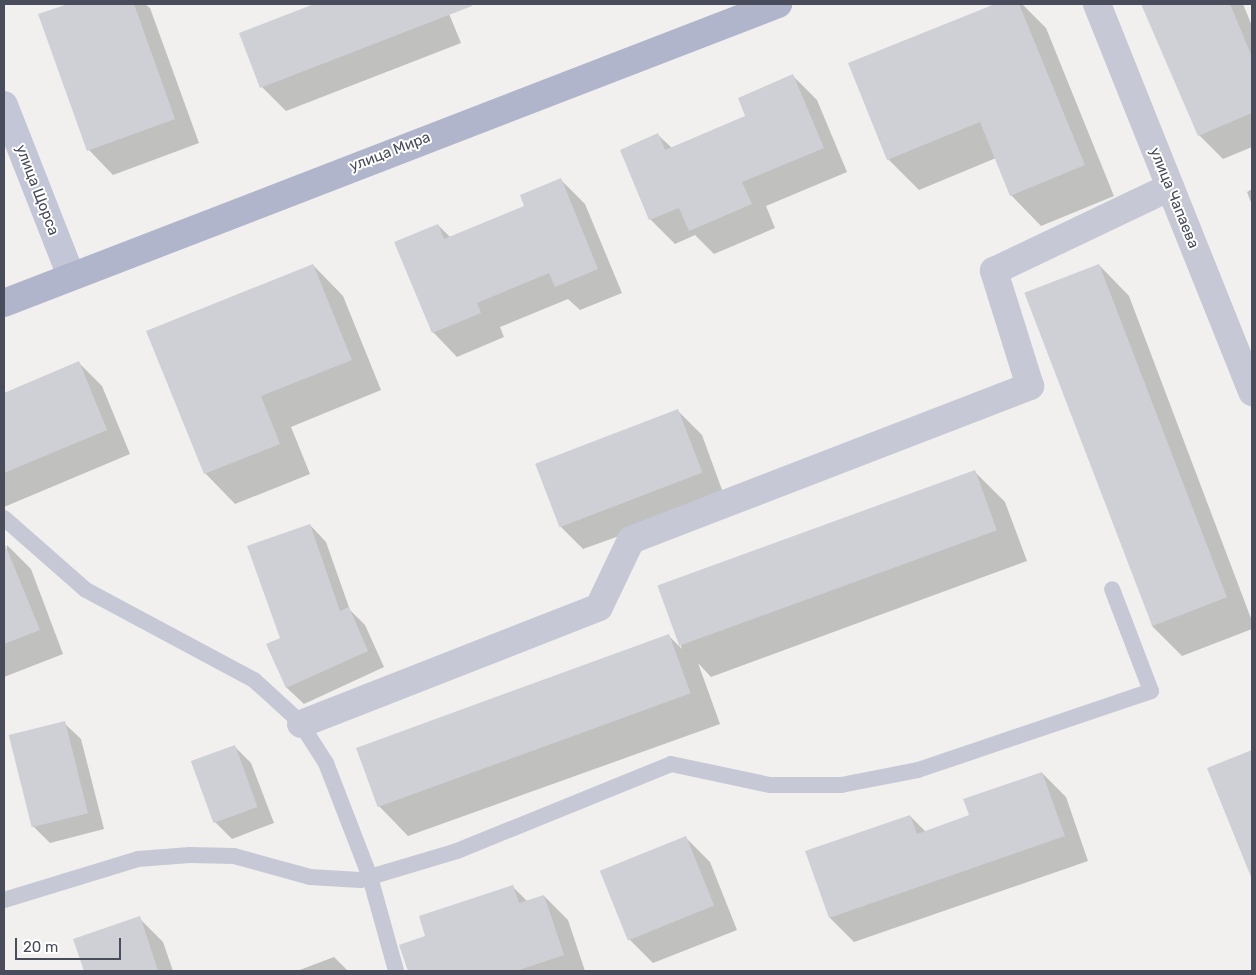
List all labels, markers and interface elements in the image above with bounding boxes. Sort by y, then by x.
street label: улица Мира [347,128,433,176]
street label: улица Щорса [11,142,63,238]
street label: улица Чапаева [1146,145,1202,251]
scale bar [18,928,124,960]
text: 20 m [23,938,58,956]

